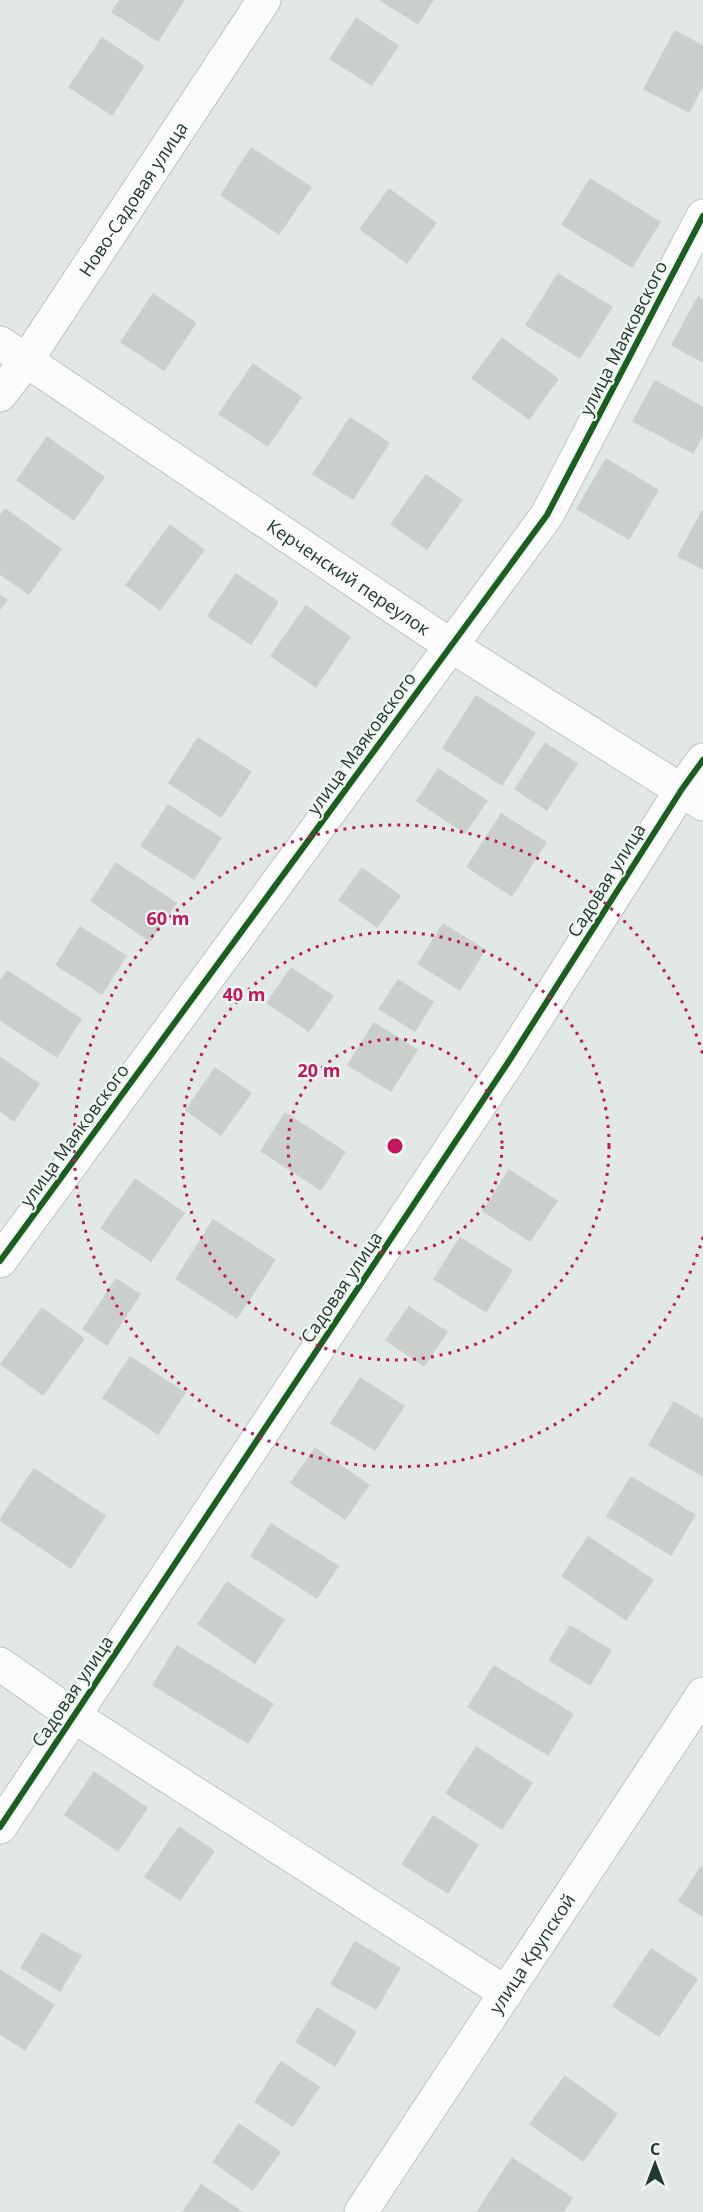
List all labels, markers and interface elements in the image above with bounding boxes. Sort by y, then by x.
street label: Ново-Садовая улица [73,117,193,281]
street label: улица Маяковского [574,257,672,419]
street label: Керченский переулок [262,514,436,641]
street label: улица Маяковского [301,667,421,819]
street label: Садовая улица [562,819,650,941]
text: 60 m [147,906,189,930]
text: 40 m [223,982,265,1006]
text: 20 m [298,1058,340,1082]
street label: улица Маяковского [14,1059,134,1211]
centre of rings [385,1136,405,1156]
street label: Садовая улица [295,1227,387,1347]
street label: Садовая улица [26,1631,118,1751]
street label: улица Крупской [483,1889,580,2018]
north arrow [625,2134,685,2194]
text: С [650,2138,660,2160]

